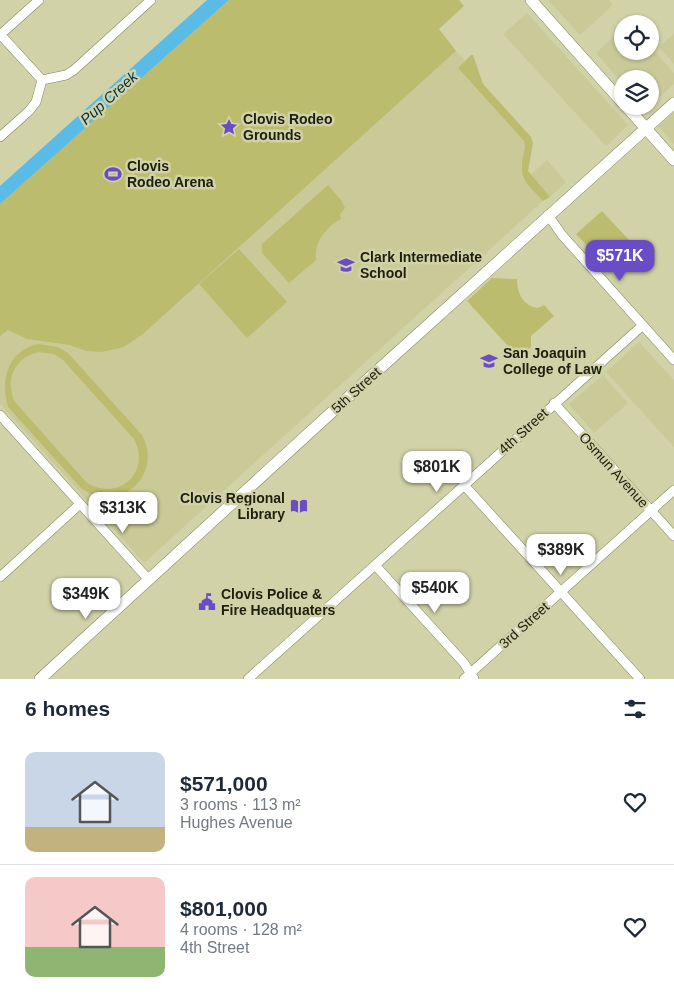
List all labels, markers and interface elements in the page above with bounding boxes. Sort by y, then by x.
map controls [614,15,659,115]
button: locate [614,15,659,60]
water label: Pup Creek [77,67,142,128]
button: layers [614,70,659,115]
place label: Clovis Rodeo Grounds [243,111,332,143]
place icon: Clovis Rodeo Grounds [219,117,239,137]
place label: Clovis Rodeo Arena [127,158,214,190]
sports icon: Clovis Rodeo Arena [103,164,123,184]
pin: $571K [585,240,655,282]
text: $571K [596,247,644,264]
place label: Clark Intermediate School [360,249,482,281]
school or university icon: Clark Intermediate School [336,255,356,275]
place label: San Joaquin College of Law [503,345,602,377]
school or university icon: San Joaquin College of Law [479,351,499,371]
street label: 5th Street [328,364,384,416]
street label: 4th Street [495,405,551,457]
street label: Osmun Avenue [576,429,652,511]
pin: $801K [402,450,472,493]
text: $801K [413,458,461,475]
place label: Clovis Regional Library [180,490,285,522]
pin: $313K [88,492,158,534]
library icon: Clovis Regional Library [289,496,309,516]
text: $313K [99,499,147,516]
pin: $389K [526,534,596,576]
text: $389K [537,541,585,558]
pin: $540K [400,572,470,614]
pin: $349K [51,578,121,620]
text: $540K [411,579,459,596]
text: $349K [62,585,110,602]
place label: Clovis Police & Fire Headquaters [221,586,336,618]
public building icon: Clovis Police & Fire Headquaters [197,592,217,612]
street label: 3rd Street [496,598,552,652]
icon: filters [621,695,649,723]
text: 6 homes [25,697,110,720]
icon: home [65,772,125,832]
text: $571,000 [180,772,268,795]
icon: heart [621,788,649,816]
text: 3 rooms · 113 m² [180,796,301,813]
text: Hughes Avenue [180,814,293,831]
icon: home [65,897,125,957]
text: $801,000 [180,897,268,920]
icon: heart [621,913,649,941]
text: 4 rooms · 128 m² [180,921,302,938]
text: 4th Street [180,939,249,956]

